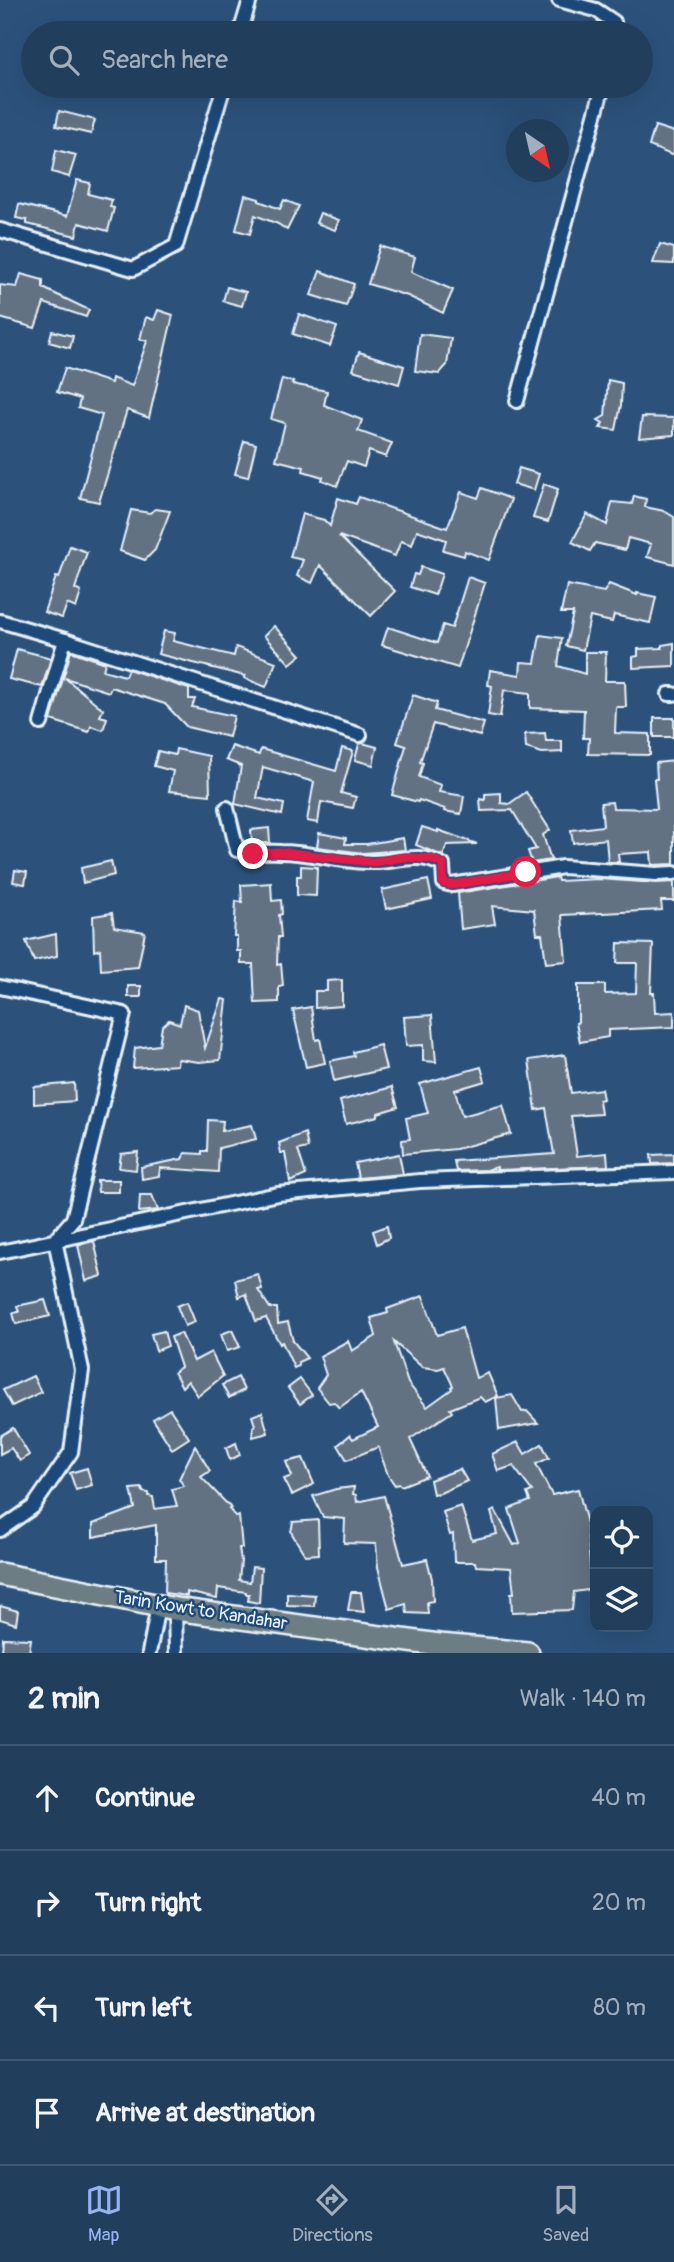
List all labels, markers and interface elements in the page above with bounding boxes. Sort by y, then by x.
search box [21,21,653,98]
icon: search [45,41,83,79]
text: Search here [101,44,228,76]
north arrow [506,119,569,182]
route end [237,838,268,869]
route start [510,856,541,887]
map controls [590,1506,653,1632]
button: locate [590,1506,653,1569]
button: layers [590,1569,653,1632]
street label: Tarin Kowt to Kandahar [113,1585,290,1636]
text: 2 min [28,1680,100,1717]
text: Walk · 140 m [520,1684,646,1713]
icon: ahead [28,1779,66,1817]
text: Continue [95,1782,195,1814]
text: 40 m [592,1783,646,1812]
icon: right [28,1884,66,1922]
text: Turn right [95,1887,201,1919]
text: 20 m [592,1888,646,1917]
icon: left [28,1989,66,2027]
text: Turn left [95,1992,191,2024]
text: 80 m [593,1993,646,2022]
icon: arrive [28,2094,66,2132]
text: Arrive at destination [95,2097,315,2129]
tab: Map [85,2181,123,2247]
tab: Directions [292,2181,373,2247]
tab: Saved [542,2181,589,2247]

